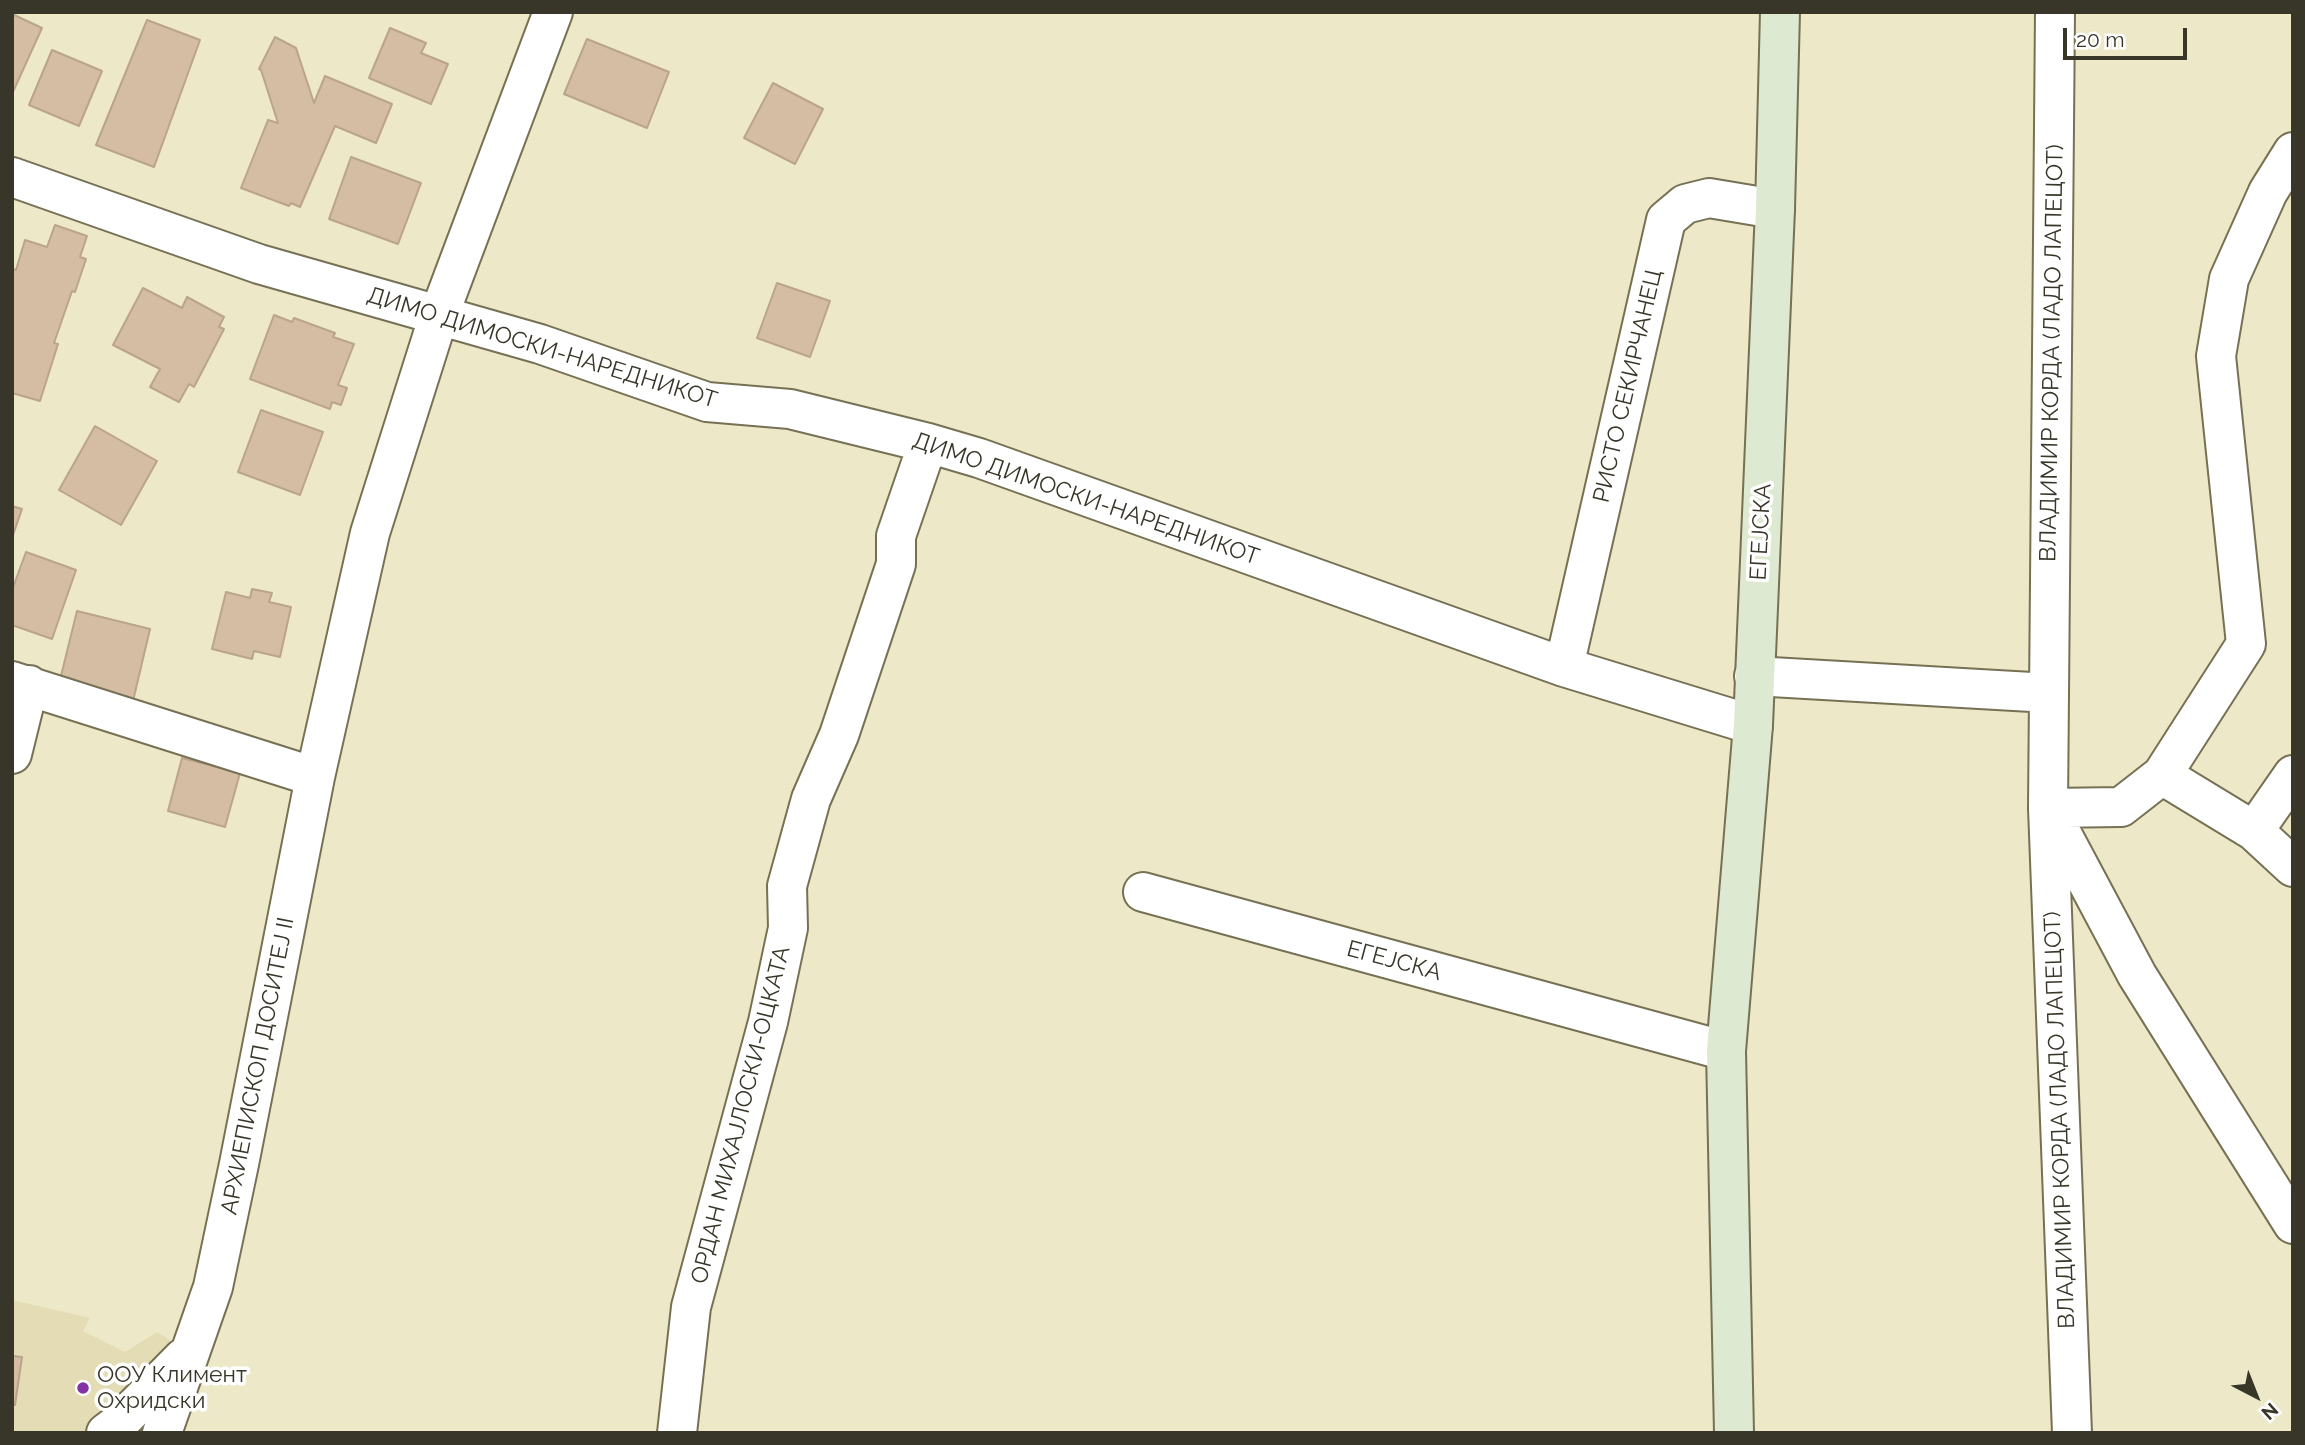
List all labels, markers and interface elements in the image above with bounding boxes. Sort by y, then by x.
scale bar [2067,14,2191,58]
text: 20 m [2076,27,2124,52]
street label: ВЛАДИМИР КОРДА (ЛАДО ЛАПЕЦОТ) [2035,144,2069,562]
street label: РИСТО СЕКИРЧАНЕЦ [1588,267,1668,505]
street label: ДИМО ДИМОСКИ-НАРЕДНИКОТ [364,281,720,415]
street label: ДИМО ДИМОСКИ-НАРЕДНИКОТ [909,427,1263,571]
street label: ЕГЕЈСКА [1745,483,1777,581]
street label: ВЛАДИМИР КОРДА (ЛАДО ЛАПЕЦОТ) [2039,911,2081,1329]
street label: АРХИЕПИСКОП ДОСИТЕЈ II [216,915,300,1217]
street label: ЕГЕЈСКА [1344,935,1444,987]
street label: ОРДАН МИХАЈЛОСКИ-ОЦКАТА [686,943,796,1287]
place label: ООУ Климент Охридски [97,1361,247,1415]
north arrow [2221,1361,2291,1431]
marker: ООУ Климент Охридски [75,1380,91,1396]
text: N [2257,1399,2283,1425]

